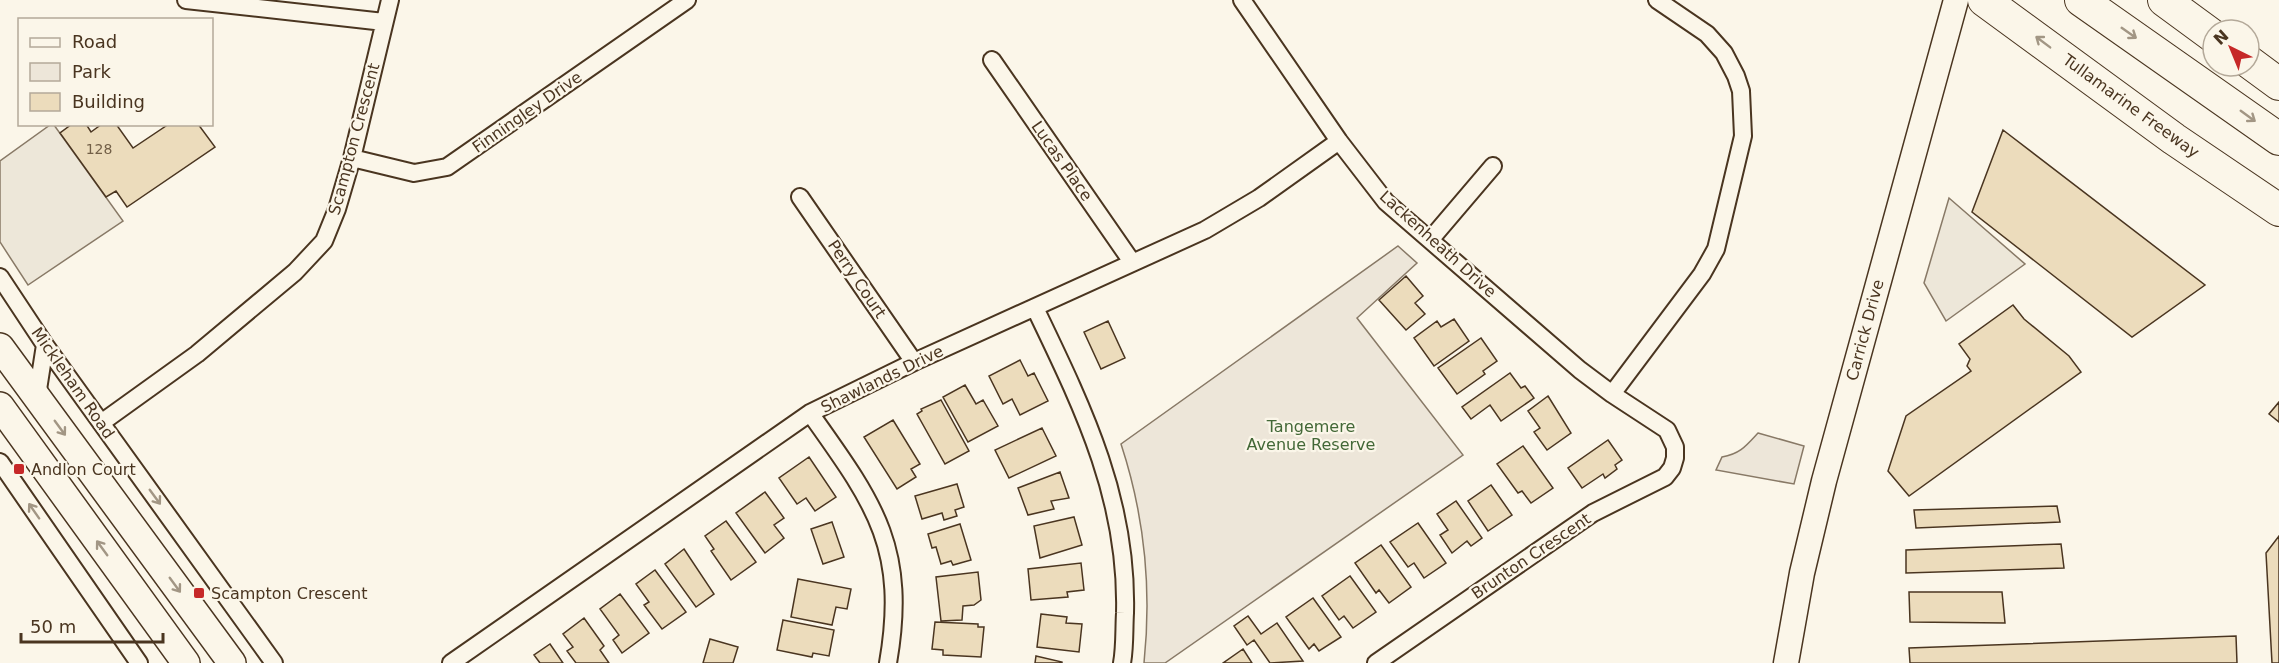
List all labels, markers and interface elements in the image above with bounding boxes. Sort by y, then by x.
legend [18,18,213,126]
north arrow [2201,18,2261,78]
text: N [2210,26,2232,49]
one-way arrow [2120,27,2137,39]
text: Road [72,31,117,52]
one-way arrow [2036,36,2052,49]
street label: Tullamarine Freeway [2058,50,2203,162]
text: Park [72,61,111,82]
street label: Scampton Crescent [325,61,383,217]
street label: Finningley Drive [469,67,585,157]
text: Building [72,91,145,112]
one-way arrow [2239,110,2255,122]
street label: Lucas Place [1027,117,1097,205]
house number: 128 [86,141,112,157]
street label: Lackenheath Drive [1376,187,1500,301]
street label: Perry Court [824,236,890,322]
street label: Carrick Drive [1842,277,1888,383]
street label: Mickleham Road [28,324,118,442]
street label: Shawlands Drive [818,341,946,417]
park label: Tangemere Avenue Reserve [1247,417,1375,454]
one-way arrow [54,419,66,435]
place label: Andlon Court [31,460,136,479]
marker: Andlon Court [12,462,26,476]
one-way arrow [148,488,161,504]
one-way arrow [28,504,40,520]
street label: Brunton Crescent [1468,509,1594,603]
one-way arrow [96,540,108,556]
one-way arrow [169,577,181,593]
place label: Scampton Crescent [211,584,367,603]
marker: Scampton Crescent [192,586,206,600]
scale bar [21,606,164,644]
text: 50 m [30,616,76,637]

